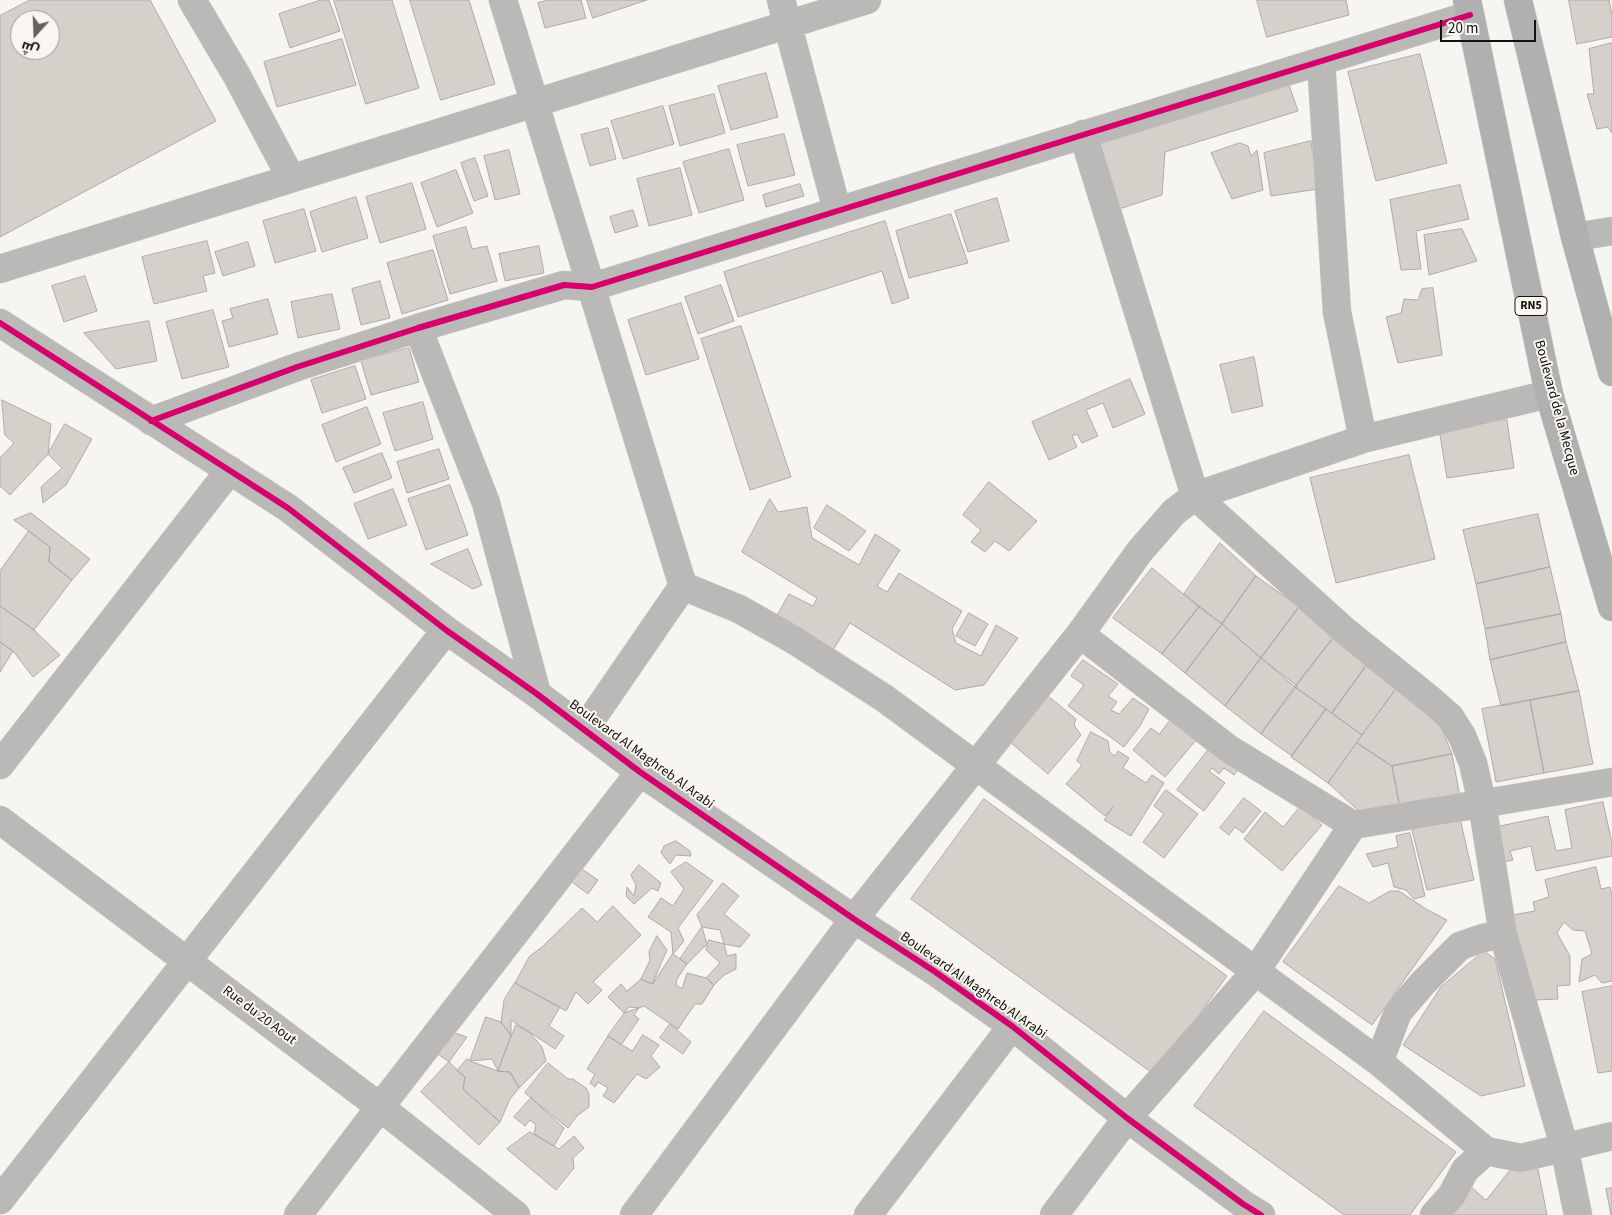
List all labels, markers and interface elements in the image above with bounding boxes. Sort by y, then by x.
north arrow [10,10,60,60]
scale bar [1442,10,1538,42]
text: 20 m [1448,18,1478,39]
text: ش [18,36,42,61]
road number: RN5 [1515,296,1547,316]
street label: Boulevard de la Mecque [1530,339,1582,477]
street label: Boulevard Al Maghreb Al Arabi [565,697,717,813]
street label: Boulevard Al Maghreb Al Arabi [896,929,1050,1043]
street label: Rue du 20 Aout [219,983,299,1049]

